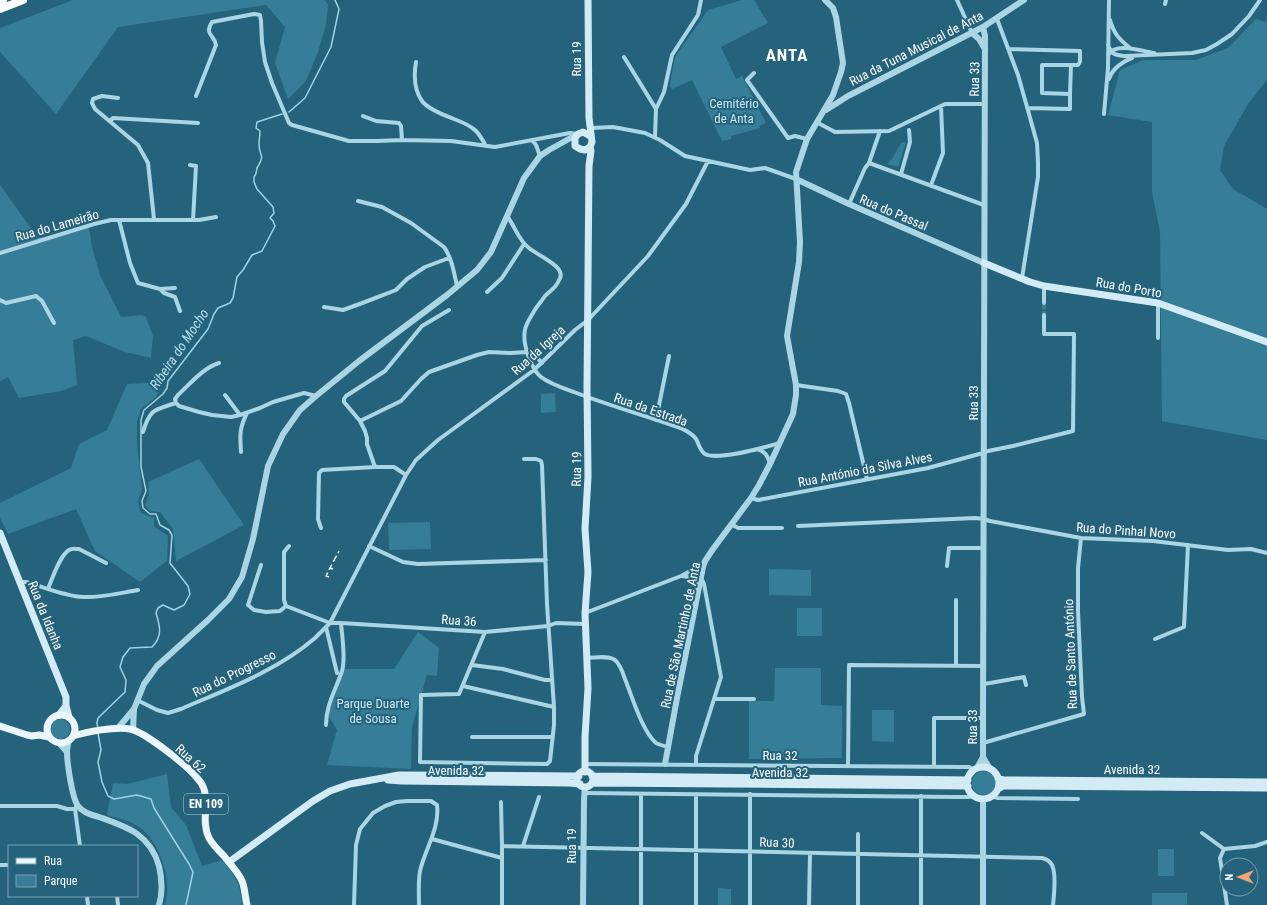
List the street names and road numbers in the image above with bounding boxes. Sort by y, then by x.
street label: Rua da Tuna Musical de Anta [847,8,986,89]
street label: Rua 19 [569,41,584,77]
street label: Rua 33 [967,61,982,97]
street label: Rua do Passal [857,191,930,234]
street label: Rua do Lameirão [14,206,101,245]
street label: Rua do Porto [1095,274,1163,301]
street label: Rua da Igreja [508,322,568,378]
street label: Rua 33 [966,385,981,421]
street label: Rua da Estrada [612,390,690,429]
street label: Rua António da Silva Alves [797,449,933,490]
street label: Rua 19 [569,451,584,487]
street label: Rua do Pinhal Novo [1076,520,1176,541]
street label: Rua de São Martinho de Anta [658,561,703,710]
street label: Rua da Idanha [25,579,66,652]
street label: Rua de Santo António [1061,599,1080,709]
street label: Rua 36 [441,612,477,629]
street label: Rua do Progresso [190,647,278,700]
street label: Rua 33 [965,709,980,745]
street label: Rua 62 [173,741,209,776]
street label: Rua 32 [762,748,798,763]
street label: Avenida 32 [1104,762,1160,777]
street label: Avenida 32 [428,763,484,778]
street label: Avenida 32 [752,765,808,780]
road number: EN 109 [184,794,228,814]
street label: Rua 19 [564,828,579,864]
street label: Rua 30 [759,834,795,851]

